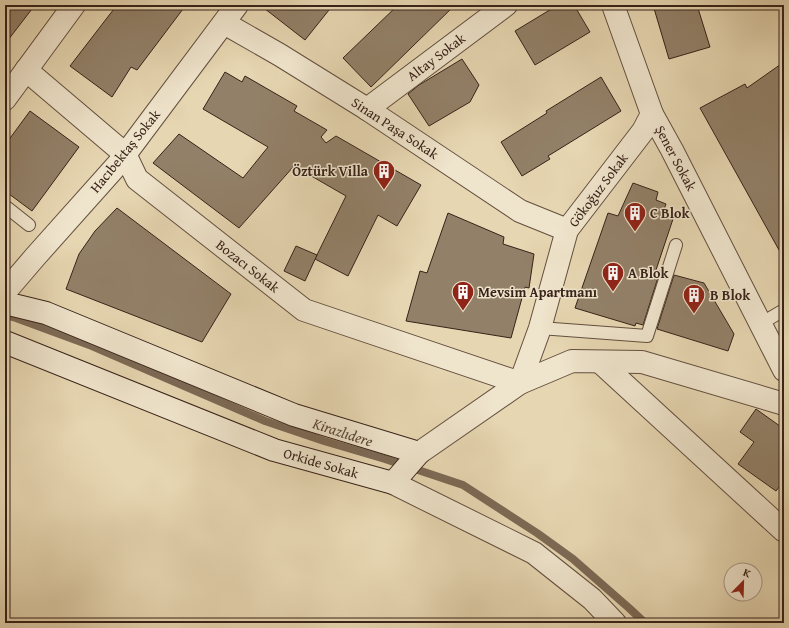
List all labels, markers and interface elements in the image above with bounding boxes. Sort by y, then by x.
street label: Altay Sokak [402,28,470,86]
street label: Sinan Paşa Sokak [347,92,443,164]
street label: Hacıbektaş Sokak [85,104,165,197]
street label: Şener Sokak [650,122,702,195]
street label: Gökoğuz Sokak [564,148,633,231]
building icon: Öztürk Villa [371,158,397,191]
place label: Öztürk Villa [292,161,369,181]
building icon: C Blok [622,200,648,233]
place label: C Blok [650,203,690,223]
street label: Bozacı Sokak [212,235,285,298]
building icon: A Blok [600,260,626,293]
place label: A Blok [628,263,669,283]
building icon: Mevsim Apartmanı [450,279,476,312]
place label: Mevsim Apartmanı [478,282,598,302]
building icon: B Blok [681,282,707,315]
place label: B Blok [710,285,751,305]
water label: Kirazlıdere [309,412,376,452]
street label: Orkide Sokak [281,443,362,484]
north arrow [723,562,763,602]
text: K [741,564,753,582]

